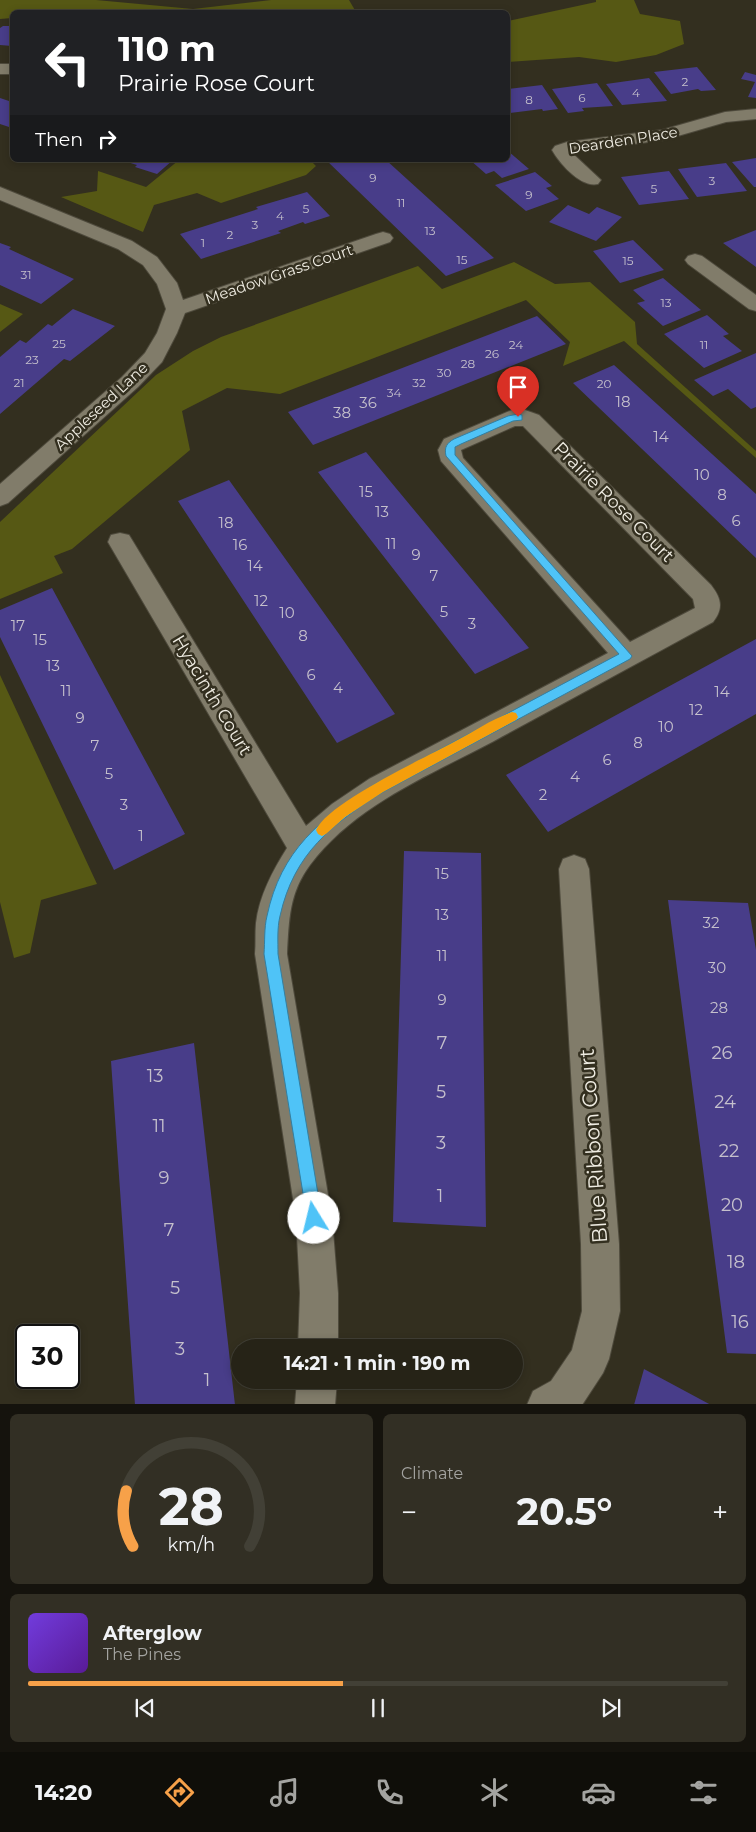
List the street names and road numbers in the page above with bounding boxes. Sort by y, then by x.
street label: Dearden Place [567,122,679,158]
street label: Meadow Grass Court [203,240,355,308]
street label: Appleseed Lane [50,358,152,454]
street label: Prairie Rose Court [549,437,679,567]
street label: Hyacinth Court [167,631,257,759]
street label: Blue Ribbon Court [574,1048,612,1244]

